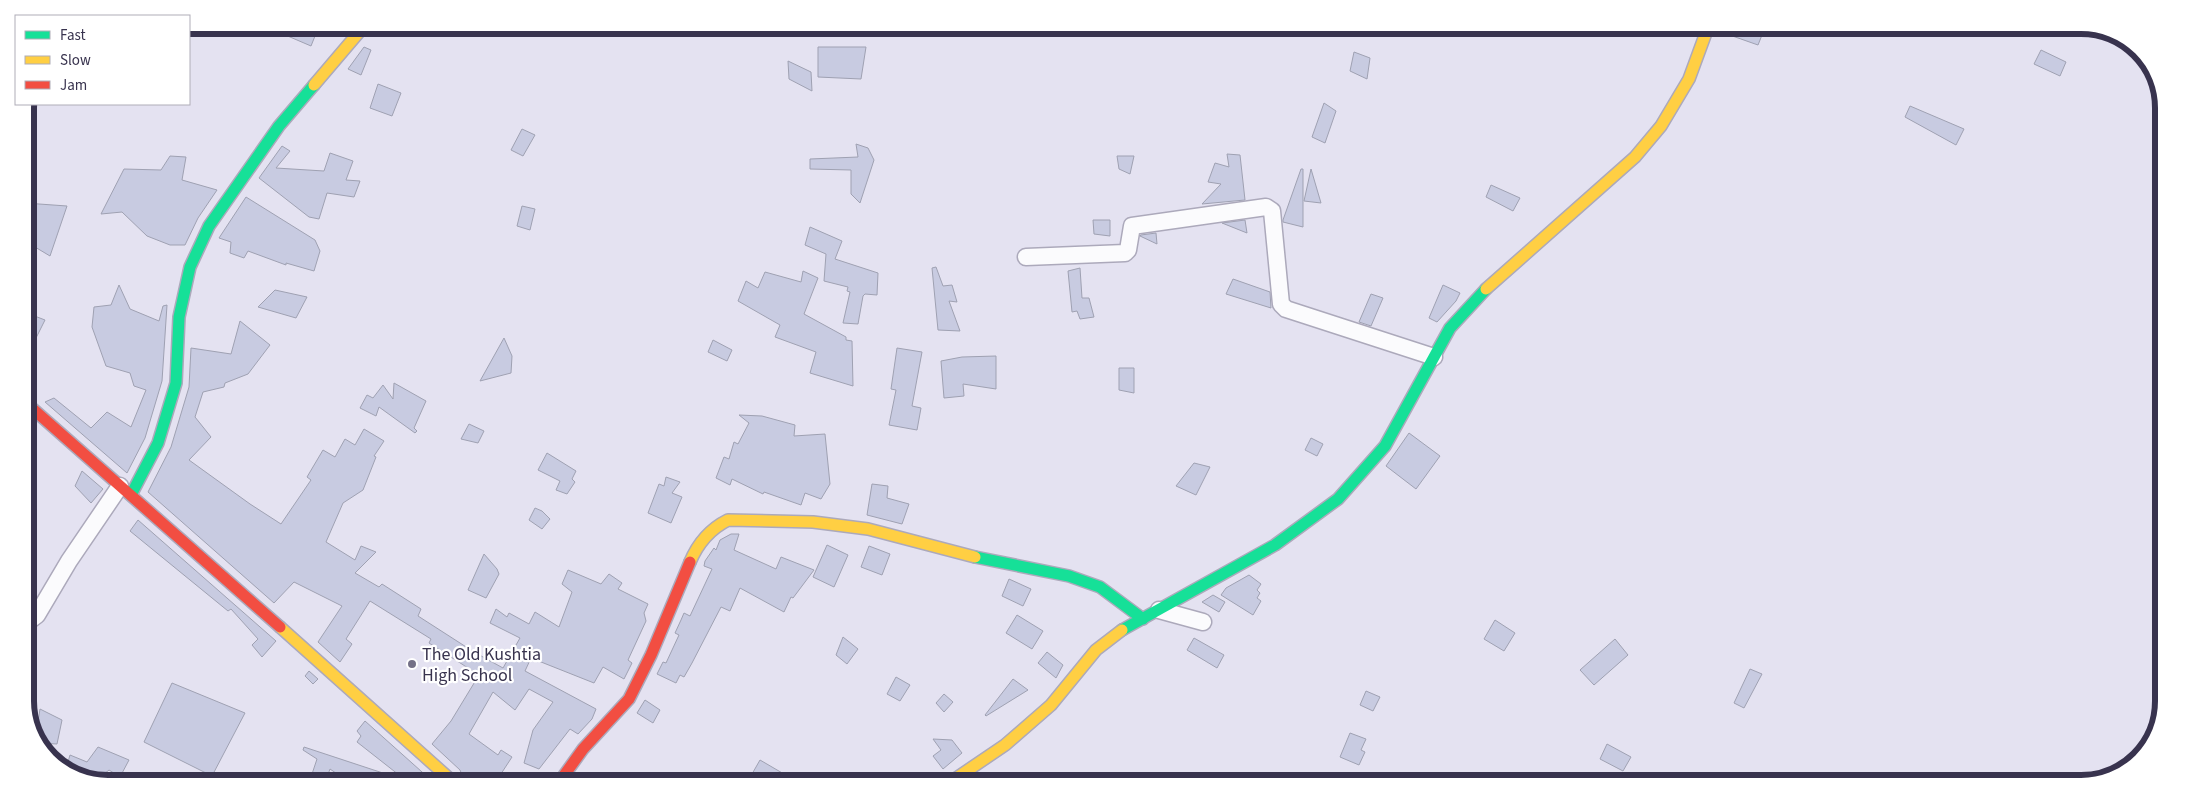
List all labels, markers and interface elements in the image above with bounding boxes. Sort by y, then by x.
legend [15,15,190,105]
text: Fast [60,25,86,46]
text: Slow [60,50,91,71]
text: Jam [60,75,87,96]
place label: The Old Kushtia High School [422,642,541,688]
marker: The Old Kushtia High School [406,658,418,670]

